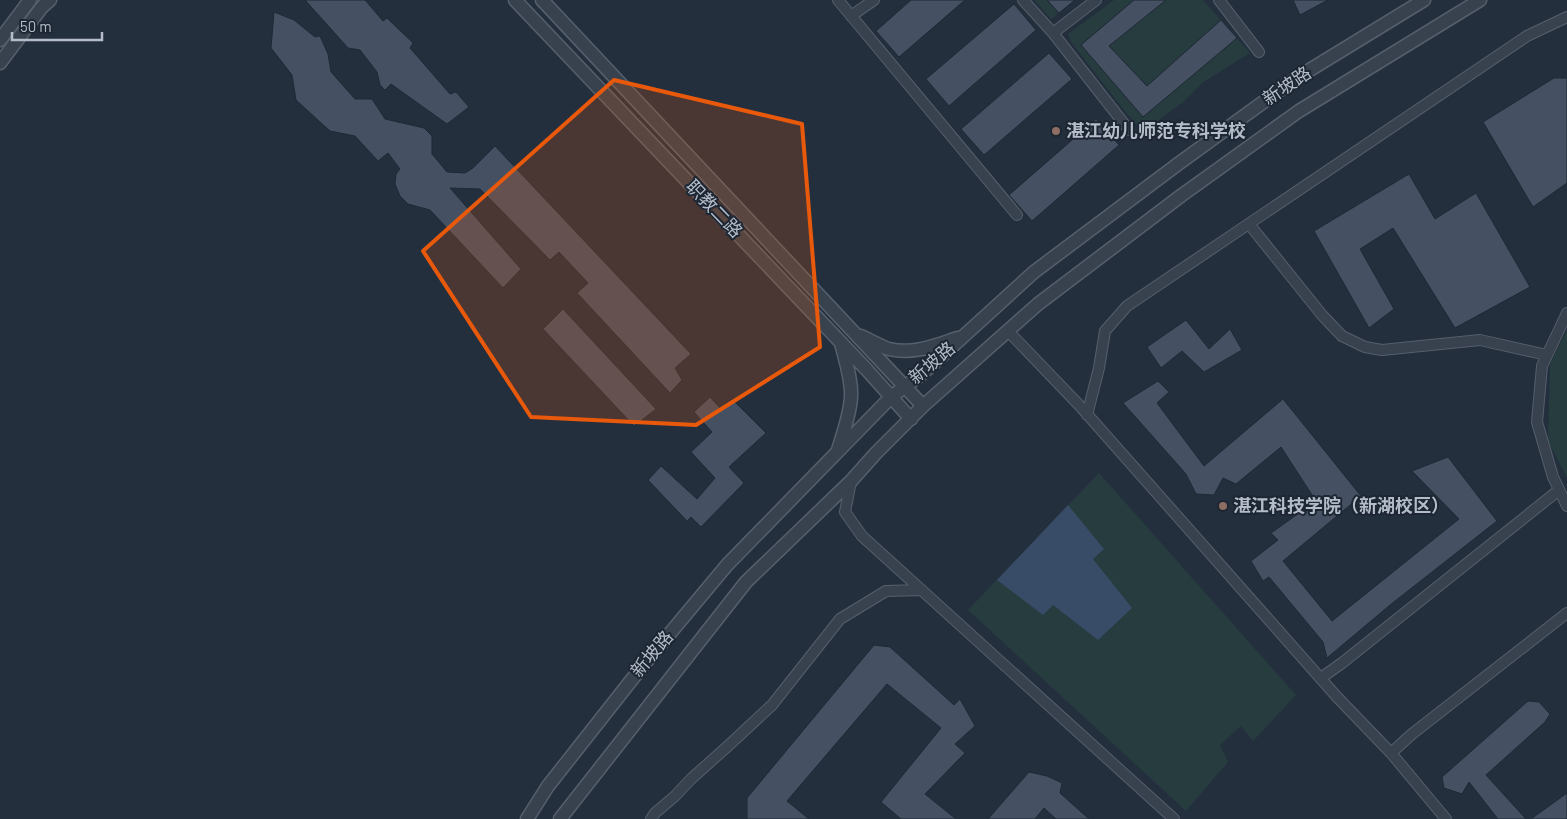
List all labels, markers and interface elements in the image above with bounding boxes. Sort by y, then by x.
scale bar [12,10,102,42]
text: 50 m [20,17,52,35]
street label: 新坡路 [1258,61,1315,109]
place label: 湛江幼儿师范专科学校 [1066,119,1246,141]
marker: 湛江幼儿师范专科学校 [1050,125,1062,137]
street label: 职教二路 [682,175,748,242]
street label: 新坡路 [904,336,959,388]
place label: 湛江科技学院（新湖校区） [1233,494,1449,516]
marker: 湛江科技学院（新湖校区） [1217,500,1229,512]
street label: 新坡路 [625,626,677,681]

